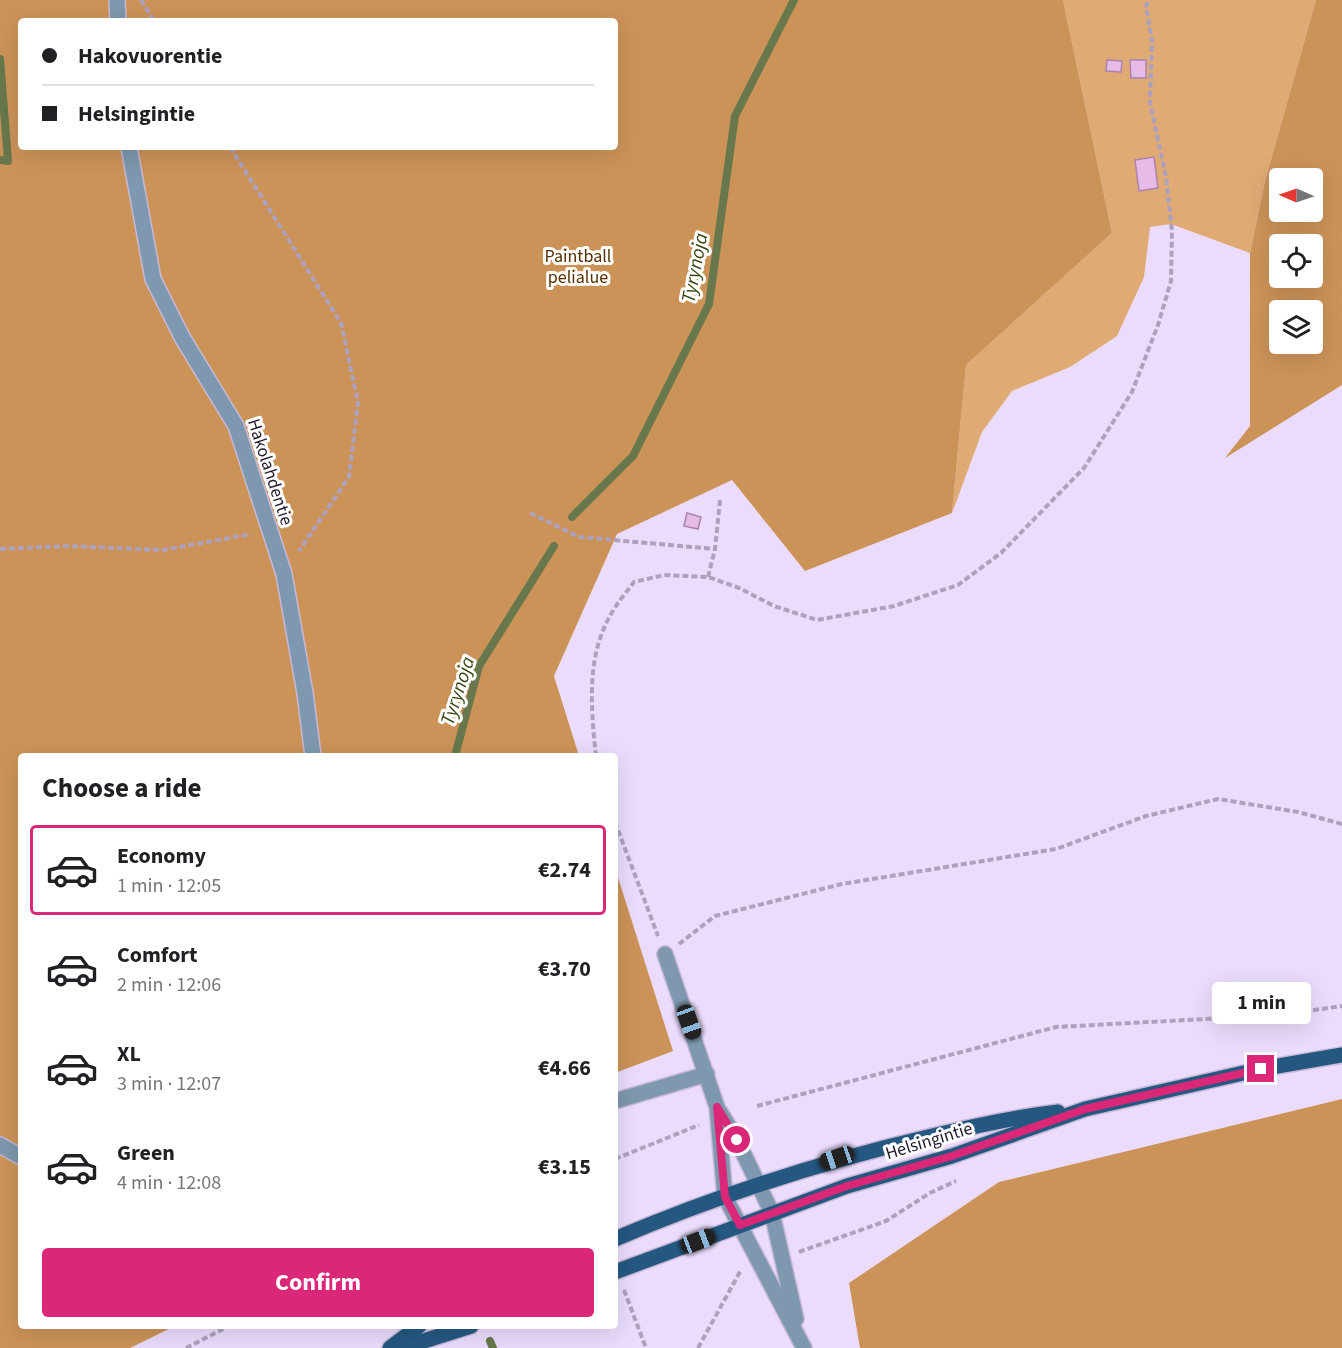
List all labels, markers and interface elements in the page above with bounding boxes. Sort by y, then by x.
text: Hakovuorentie [78,40,223,72]
text: Helsingintie [78,98,195,130]
north arrow [1269,168,1323,222]
map controls [1269,168,1323,354]
water label: Tyrynoja [675,230,716,305]
button: locate [1269,234,1323,288]
park label: Paintball pelialue [545,244,611,290]
button: layers [1269,300,1323,354]
street label: Hakolahdentie [241,415,299,529]
water label: Tyrynoja [434,653,482,729]
text: Choose a ride [42,769,202,808]
text: Economy [117,840,206,872]
icon: car [45,843,99,897]
text: €2.74 [538,854,591,886]
text: 1 min · 12:05 [117,872,221,900]
text: Comfort [117,939,198,971]
icon: car [45,942,99,996]
text: €3.70 [538,953,591,985]
text: 2 min · 12:06 [117,971,221,999]
callout: 1 min [1212,982,1310,1024]
text: 1 min [1237,989,1286,1017]
car [674,1002,704,1042]
text: XL [117,1038,141,1070]
icon: car [45,1041,99,1095]
text: €4.66 [538,1052,591,1084]
route end [1247,1055,1274,1082]
text: 3 min · 12:07 [117,1070,221,1098]
street label: Helsingintie [882,1116,976,1166]
route start [723,1126,750,1153]
text: Green [117,1137,175,1169]
icon: car [45,1140,99,1194]
car [817,1144,857,1172]
text: €3.15 [538,1151,591,1183]
text: 4 min · 12:08 [117,1169,221,1197]
car [678,1226,718,1256]
button: Confirm [42,1248,594,1317]

